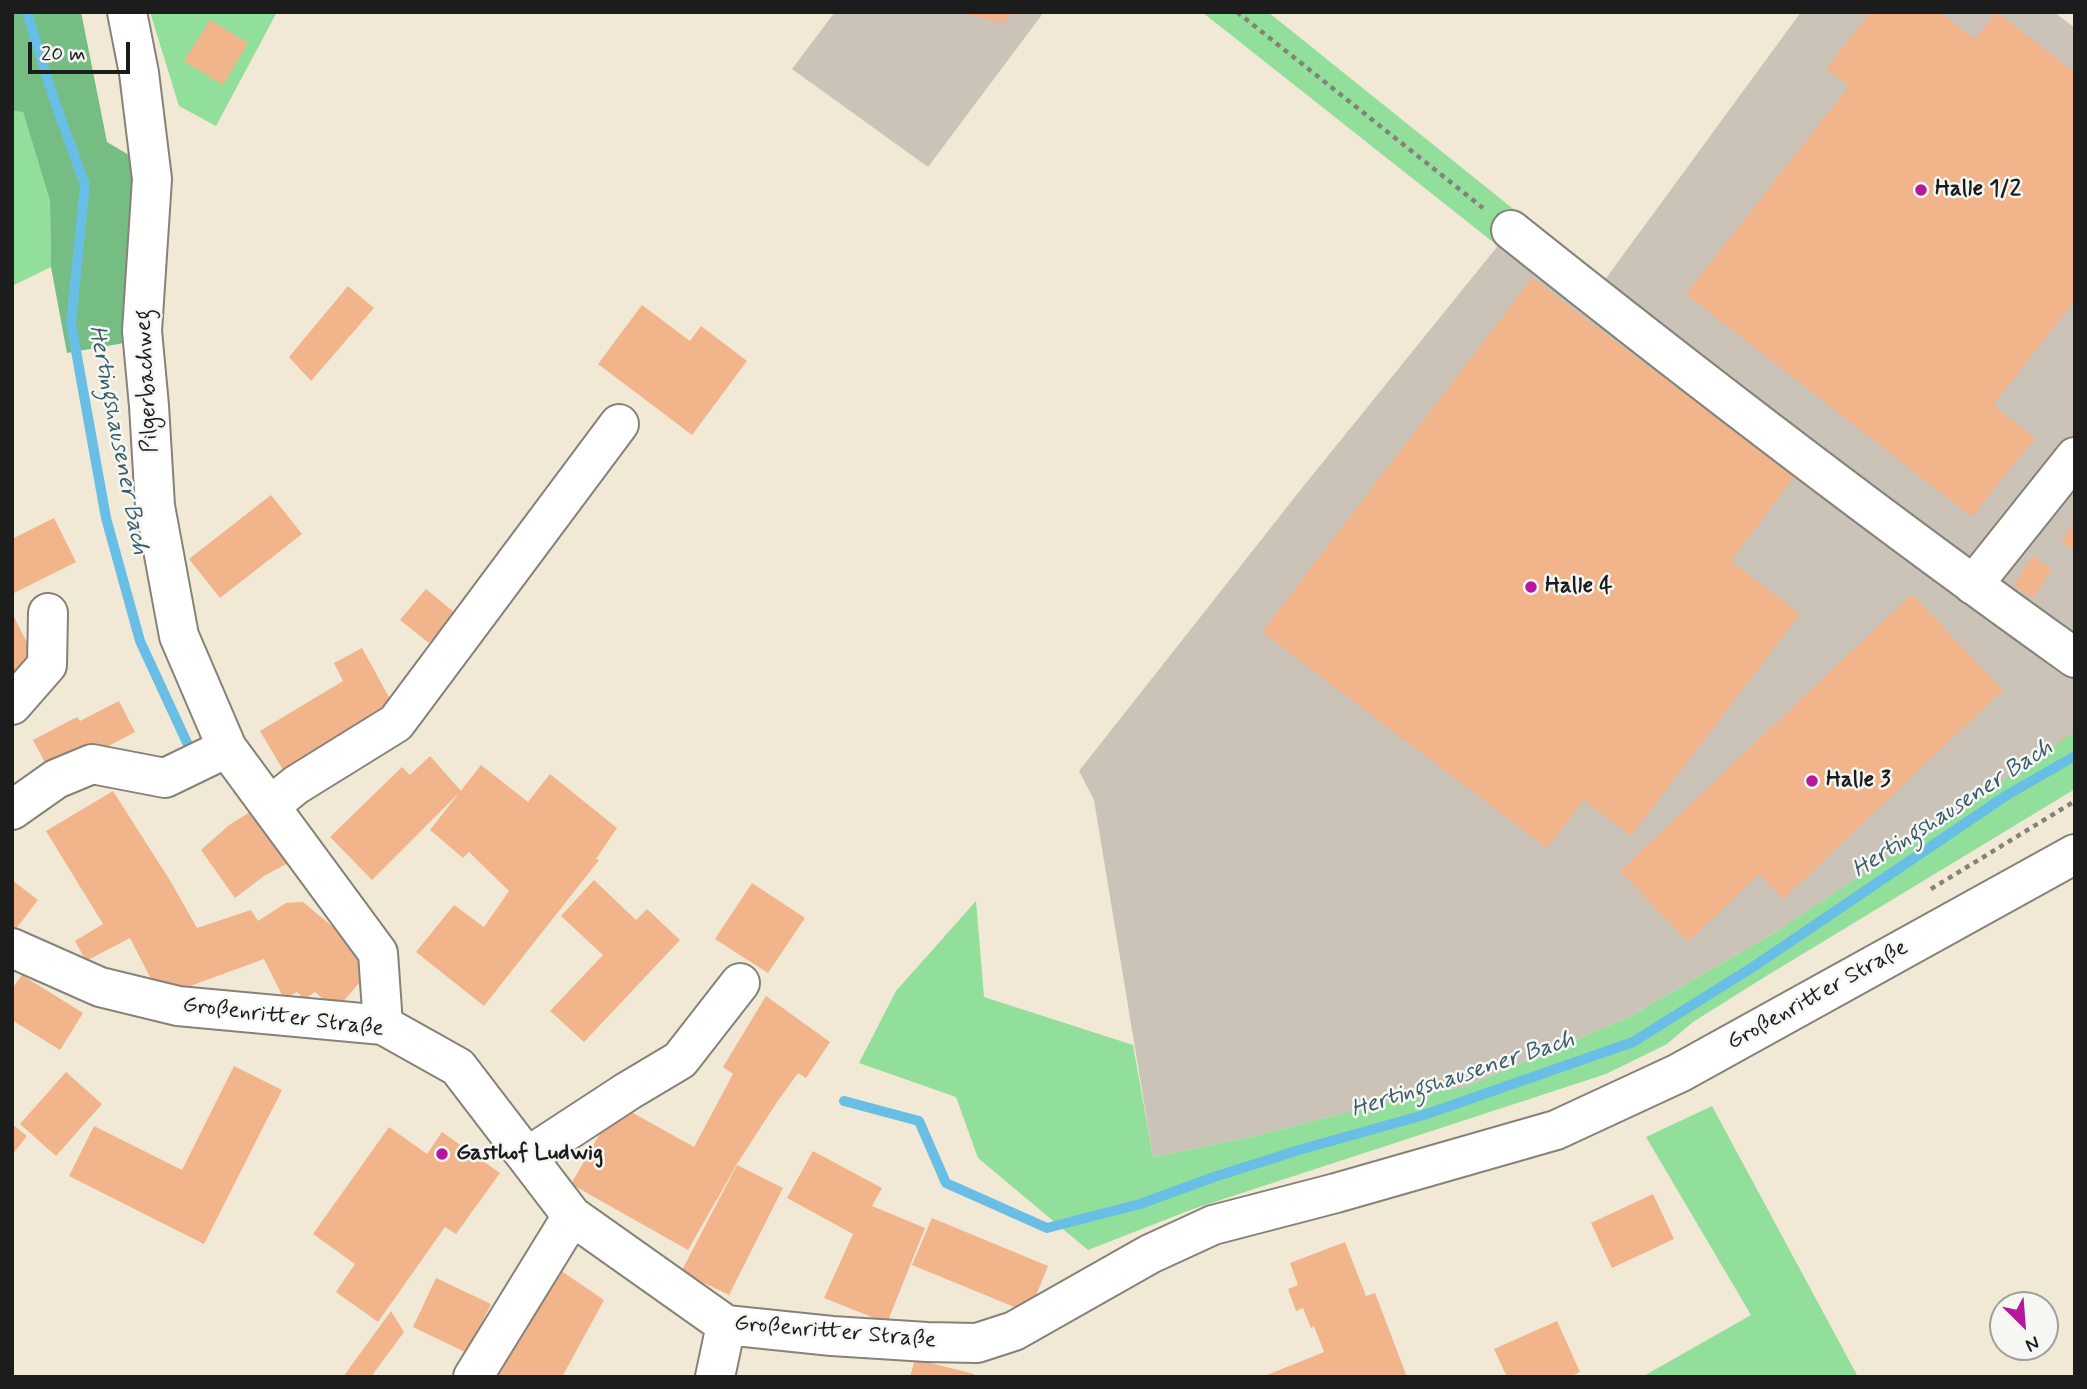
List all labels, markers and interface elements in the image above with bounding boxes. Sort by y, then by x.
scale bar [32,28,133,72]
text: 20 m [41,40,86,68]
place label: Halle 1/2 [1935,176,2021,204]
marker: Halle 1/2 [1913,182,1929,198]
street label: Pilgerbachweg [130,309,166,453]
water label: Hertingshausener Bach [81,323,153,557]
place label: Halle 4 [1545,573,1613,601]
marker: Halle 4 [1523,579,1539,595]
water label: Hertingshausener Bach [1847,735,2059,885]
place label: Halle 3 [1826,767,1891,795]
marker: Halle 3 [1804,773,1820,789]
street label: Großenritter Straße [1723,935,1913,1057]
street label: Großenritter Straße [181,992,385,1044]
water label: Hertingshausener Bach [1348,1026,1578,1126]
place label: Gasthof Ludwig [456,1140,603,1168]
marker: Gasthof Ludwig [434,1146,450,1162]
north arrow [1989,1291,2059,1361]
street label: Großenritter Straße [733,1310,937,1356]
text: N [2021,1330,2043,1358]

